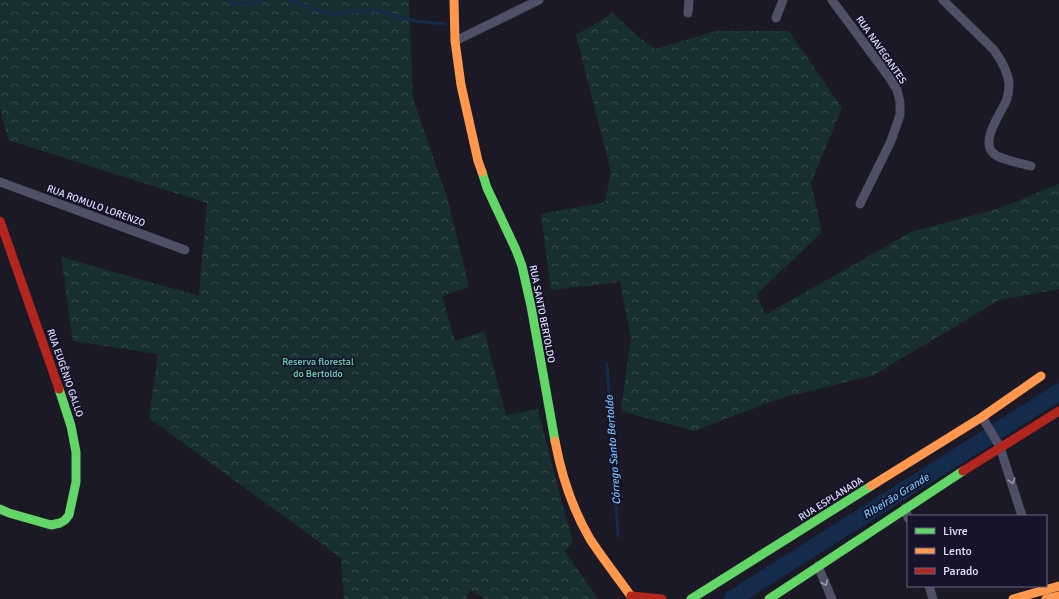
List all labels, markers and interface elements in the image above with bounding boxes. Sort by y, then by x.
street label: RUA NAVEGANTES [853,14,909,87]
street label: RUA ROMULO LORENZO [45,183,147,229]
street label: RUA SANTO BERTOLDO [527,264,557,364]
street label: RUA EUGÊNIO GALLO [44,327,86,419]
park label: Reserva florestal do Bertoldo [282,356,354,380]
water label: Córrego Santo Bertoldo [603,393,623,505]
water label: Ribeirão Grande [861,470,932,522]
street label: RUA ESPLANADA [796,474,866,524]
one-way arrow [1007,478,1015,485]
legend [907,515,1047,587]
text: Livre [943,524,968,539]
text: Lento [943,544,972,559]
text: Parado [943,564,979,579]
one-way arrow [820,579,828,586]

